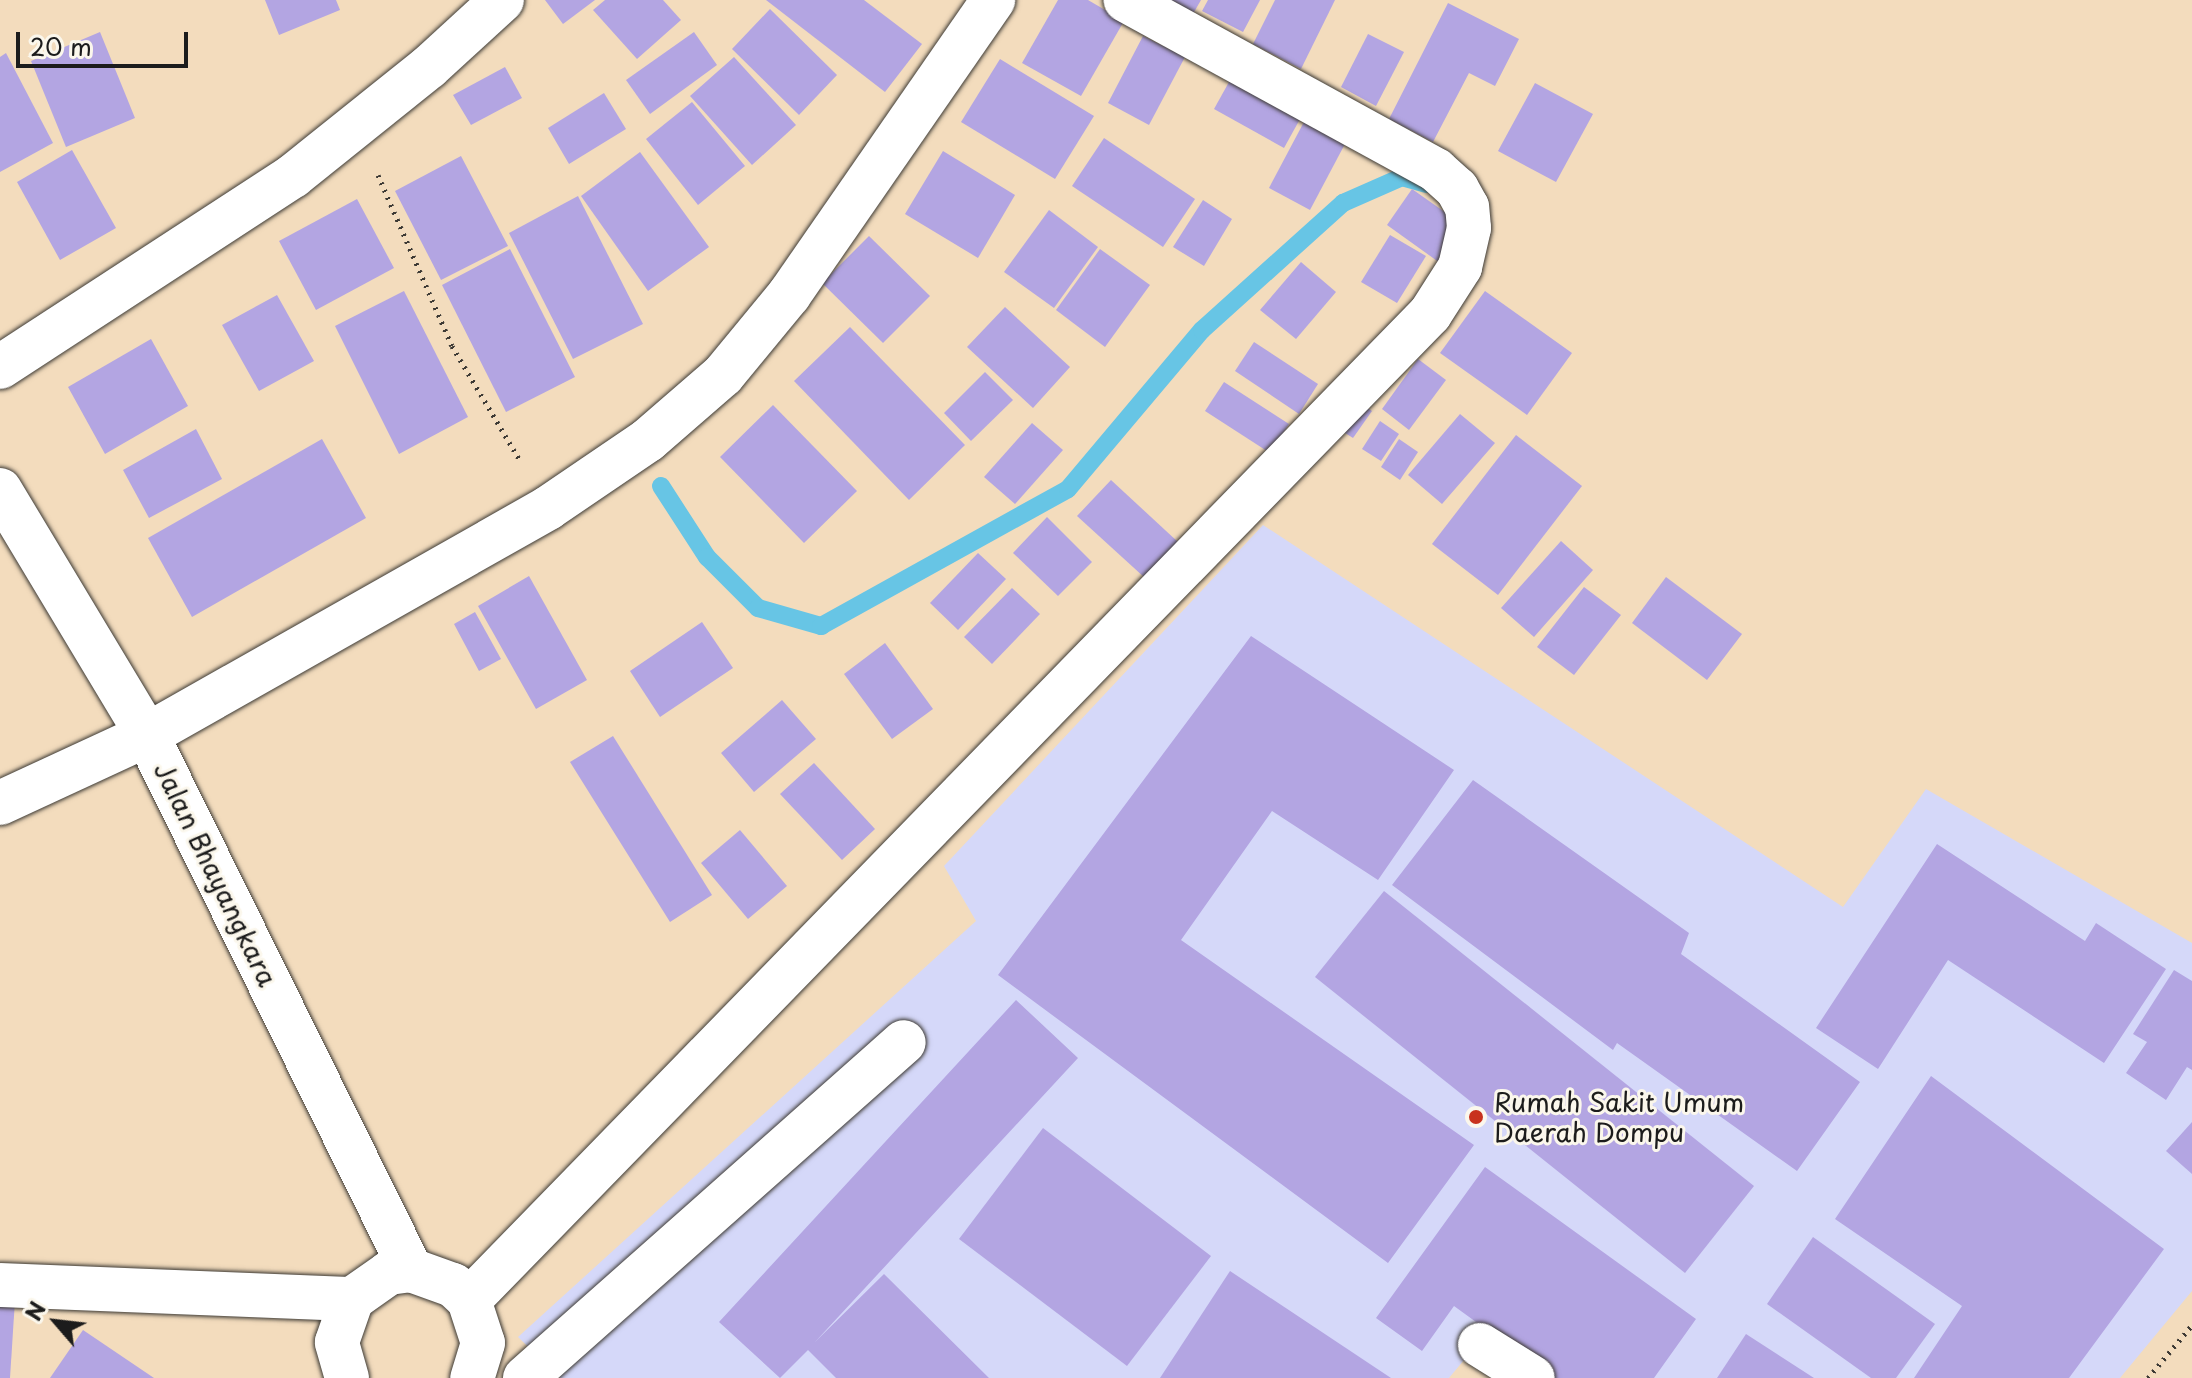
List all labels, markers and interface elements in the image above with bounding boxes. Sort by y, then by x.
scale bar [20,16,192,66]
text: 20 m [30,28,92,64]
street label: Jalan Bhayangkara [148,756,284,992]
place label: Rumah Sakit Umum Daerah Dompu [1494,1086,1744,1148]
marker: Rumah Sakit Umum Daerah Dompu [1465,1106,1487,1128]
north arrow [16,1282,96,1362]
text: N [16,1295,53,1326]

